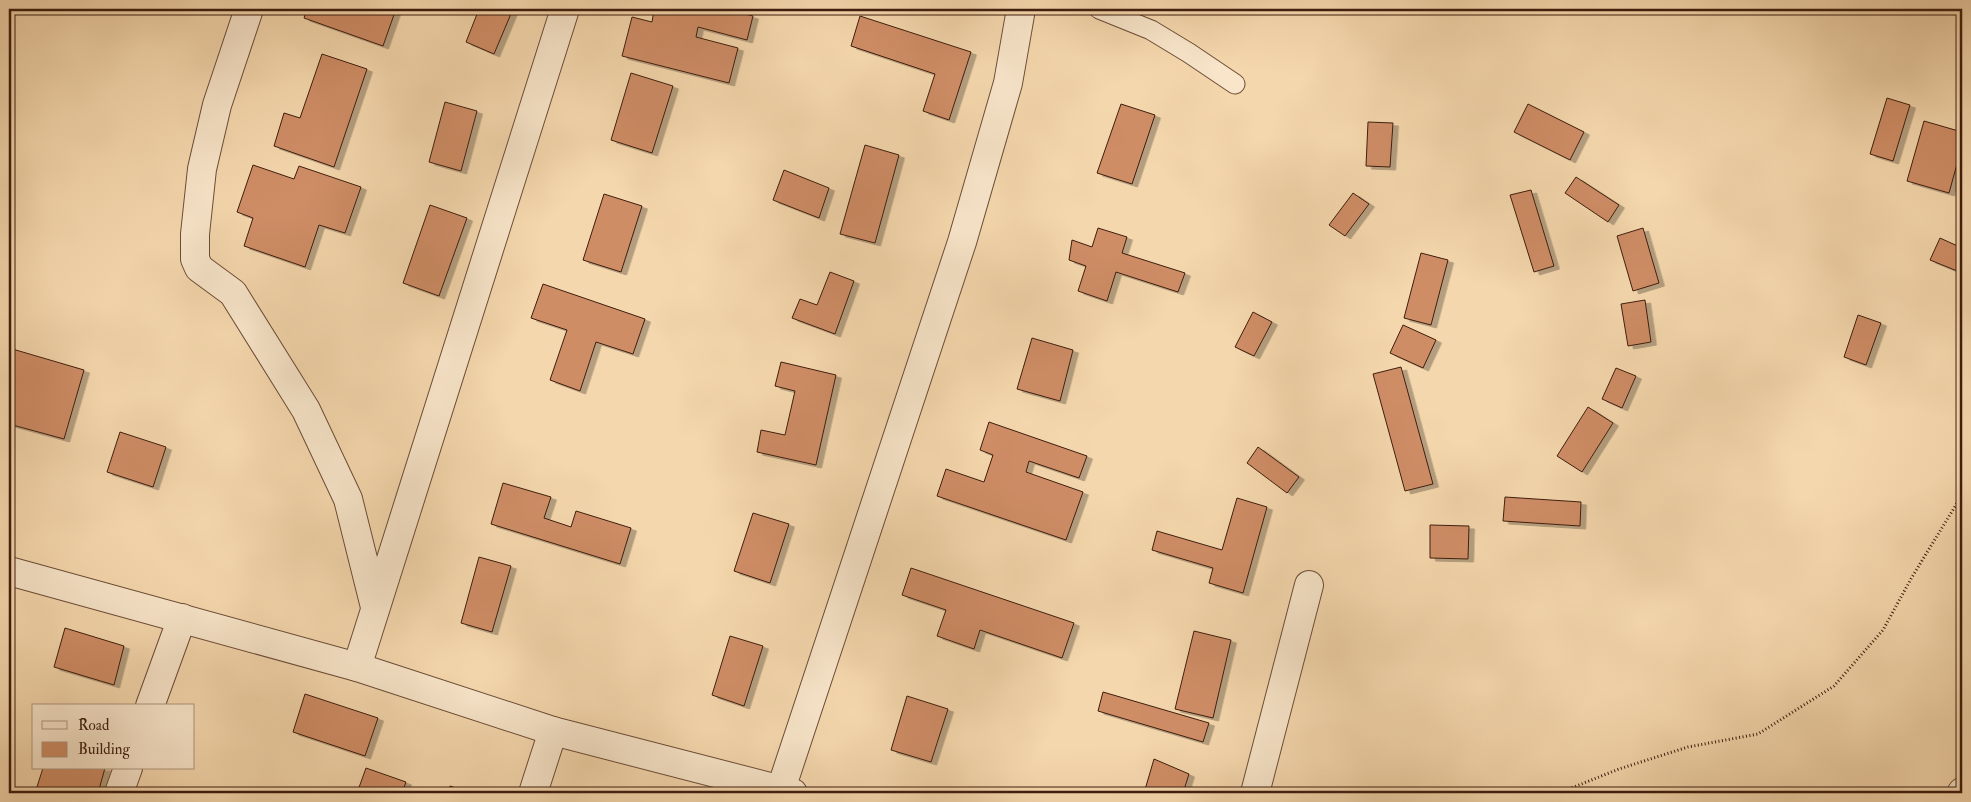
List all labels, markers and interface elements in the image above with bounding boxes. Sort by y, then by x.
legend [32,704,195,770]
text: Road [78,716,110,735]
text: Building [78,740,130,759]

